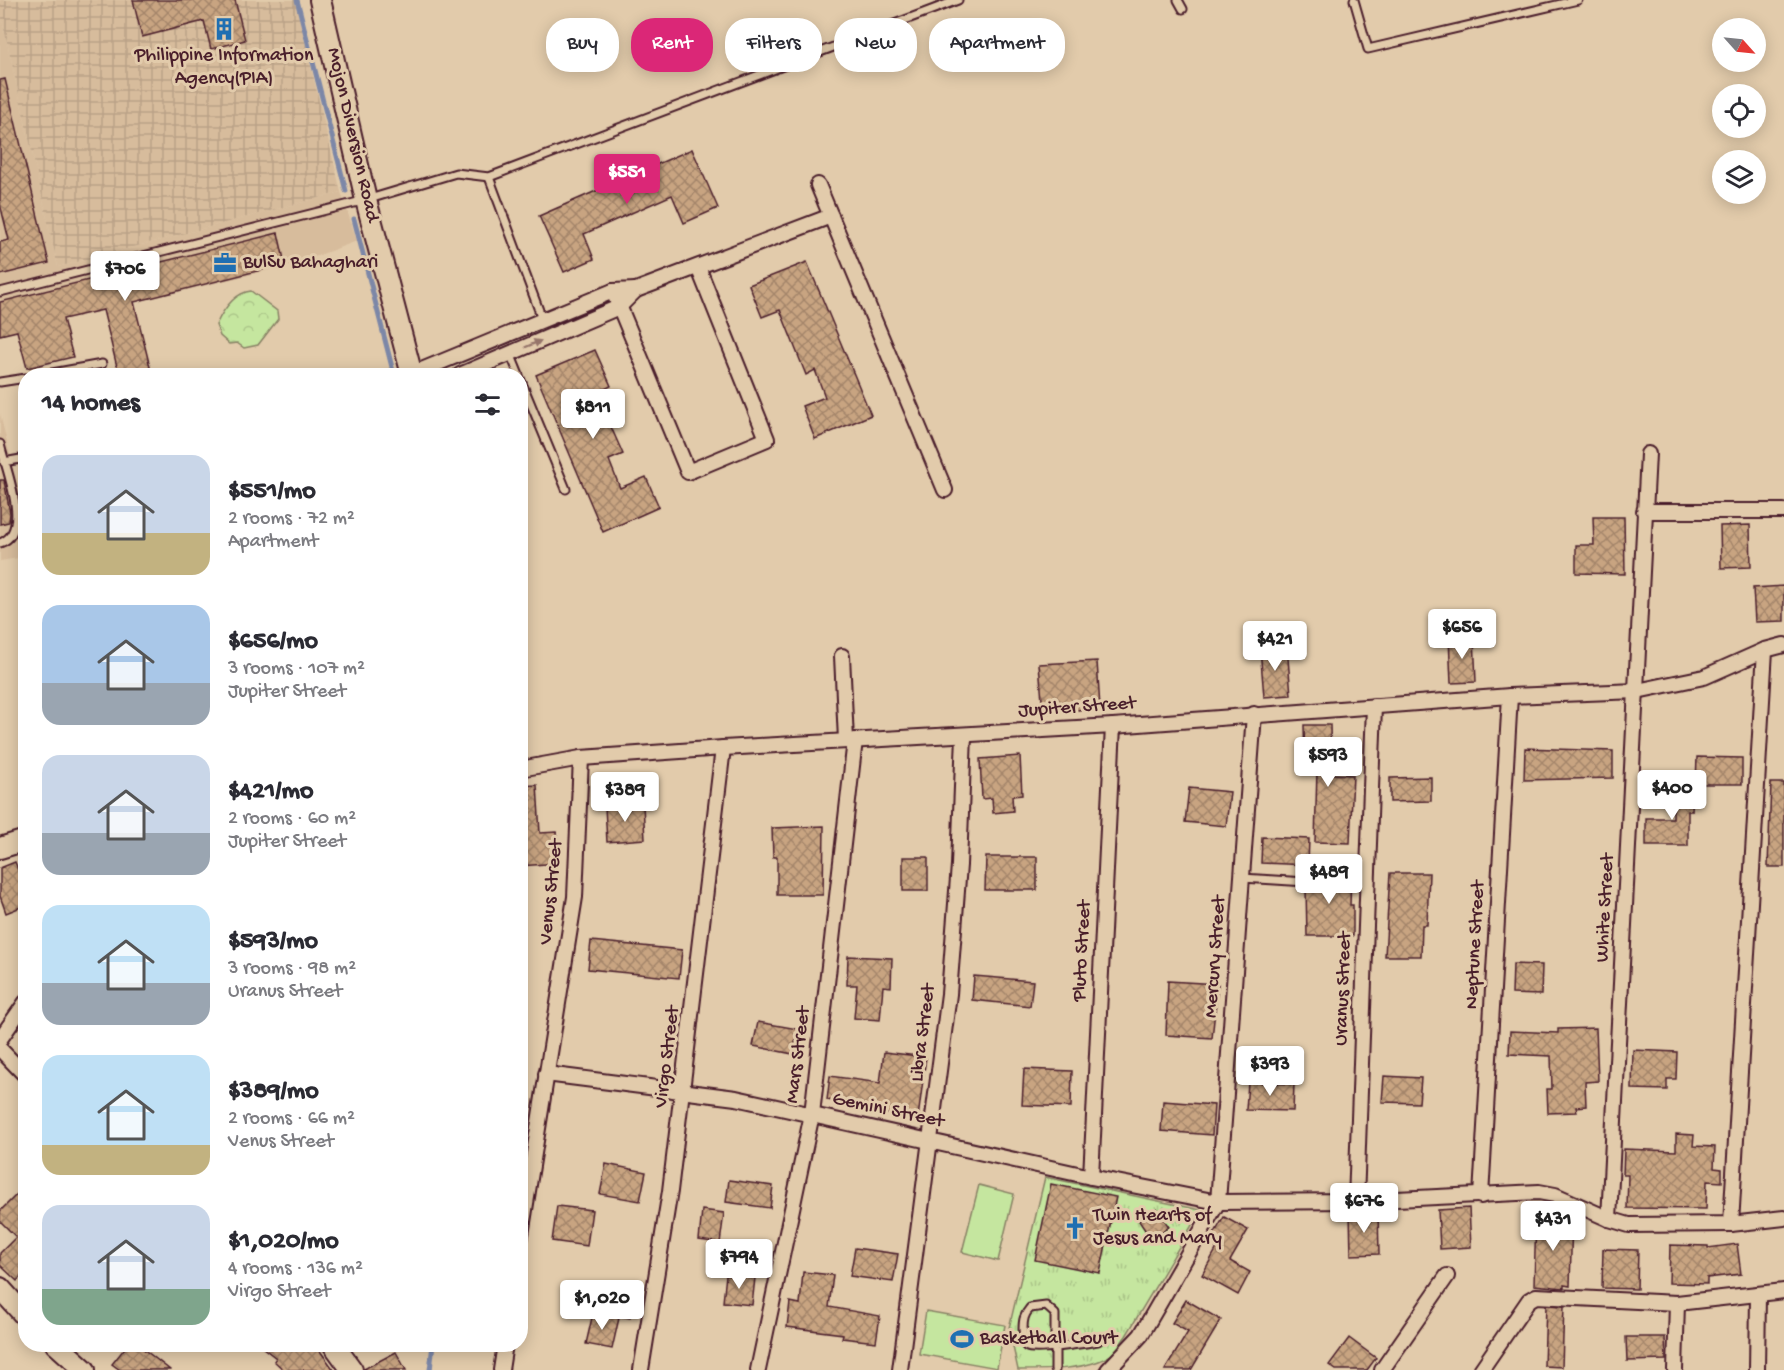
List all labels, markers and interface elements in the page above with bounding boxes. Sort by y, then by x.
building icon: Philippine Information Agency(PIA) [211,16,237,42]
chip: Buy [546,18,619,72]
chip: Rent [631,18,713,72]
chip: Filters [725,18,822,72]
chip: New [834,18,917,72]
chip: Apartment [929,18,1065,72]
north arrow [1712,18,1766,72]
map controls [1712,18,1766,204]
place label: Philippine Information Agency(PIA) [133,45,314,91]
street label: Mojon Diversion Road [321,46,384,227]
button: locate [1712,84,1766,138]
button: layers [1712,150,1766,204]
pin: $551 [591,154,663,205]
text: $551 [608,162,646,185]
office icon: BulSu Bahaghari [212,250,238,276]
pin: $706 [89,251,161,302]
place label: BulSu Bahaghari [242,252,378,275]
text: $706 [105,259,145,282]
one-way arrow [524,339,542,349]
icon: filters [471,388,504,421]
text: 14 homes [42,389,140,420]
pin: $811 [557,389,629,440]
text: $811 [575,397,611,420]
text: $551/mo [228,477,316,508]
icon: home [90,479,162,551]
text: 2 rooms · 72 m² [228,508,355,531]
text: Apartment [228,531,318,554]
pin: $656 [1426,609,1498,660]
text: $656 [1442,617,1482,640]
pin: $421 [1239,621,1311,672]
text: $656/mo [228,627,318,658]
icon: home [90,629,162,701]
text: $421 [1257,629,1293,652]
text: 3 rooms · 107 m² [228,658,365,681]
text: Jupiter Street [228,681,346,704]
street label: Jupiter Street [1017,692,1138,724]
pin: $593 [1292,737,1364,788]
text: $593 [1308,745,1348,768]
pin: $400 [1636,770,1708,821]
pin: $389 [589,772,661,823]
text: $421/mo [228,777,313,808]
text: $400 [1651,778,1693,801]
icon: home [90,779,162,851]
text: $389 [605,780,645,803]
text: 2 rooms · 60 m² [228,808,356,831]
text: Jupiter Street [228,831,346,854]
street label: Venus Street [535,836,569,947]
street label: White Street [1592,851,1620,963]
pin: $489 [1293,854,1365,905]
text: $489 [1309,862,1349,885]
street label: Neptune Street [1461,878,1491,1010]
street label: Mercury Street [1200,893,1232,1019]
street label: Pluto Street [1069,898,1097,1003]
text: $593/mo [228,927,318,958]
icon: home [90,929,162,1001]
street label: Uranus Street [1331,930,1358,1046]
text: 3 rooms · 98 m² [228,958,356,981]
text: Uranus Street [228,981,342,1004]
street label: Libra Street [907,981,942,1083]
street label: Virgo Street [650,1003,686,1110]
street label: Mars Street [782,1003,817,1105]
pin: $393 [1234,1046,1306,1097]
text: $393 [1250,1054,1290,1077]
text: $389/mo [228,1077,319,1108]
icon: home [90,1079,162,1151]
street label: Gemini Street [830,1088,948,1134]
text: 2 rooms · 66 m² [228,1108,355,1131]
text: Venus Street [228,1131,334,1154]
pin: $676 [1328,1183,1400,1234]
text: $676 [1344,1191,1384,1214]
pin: $431 [1517,1201,1589,1252]
place label: Twin Hearts of Jesus and Mary [1092,1205,1222,1251]
text: $431 [1535,1209,1571,1232]
church icon: Twin Hearts of Jesus and Mary [1062,1215,1088,1241]
text: $1,020/mo [228,1227,339,1258]
icon: home [90,1229,162,1301]
pin: $794 [703,1239,775,1290]
text: $794 [720,1247,758,1270]
text: 4 rooms · 136 m² [228,1258,363,1281]
pin: $1,020 [553,1280,651,1331]
text: Virgo Street [228,1281,330,1304]
text: $1,020 [574,1288,630,1311]
sports icon: Basketball Court [949,1326,975,1352]
place label: Basketball Court [979,1328,1119,1351]

